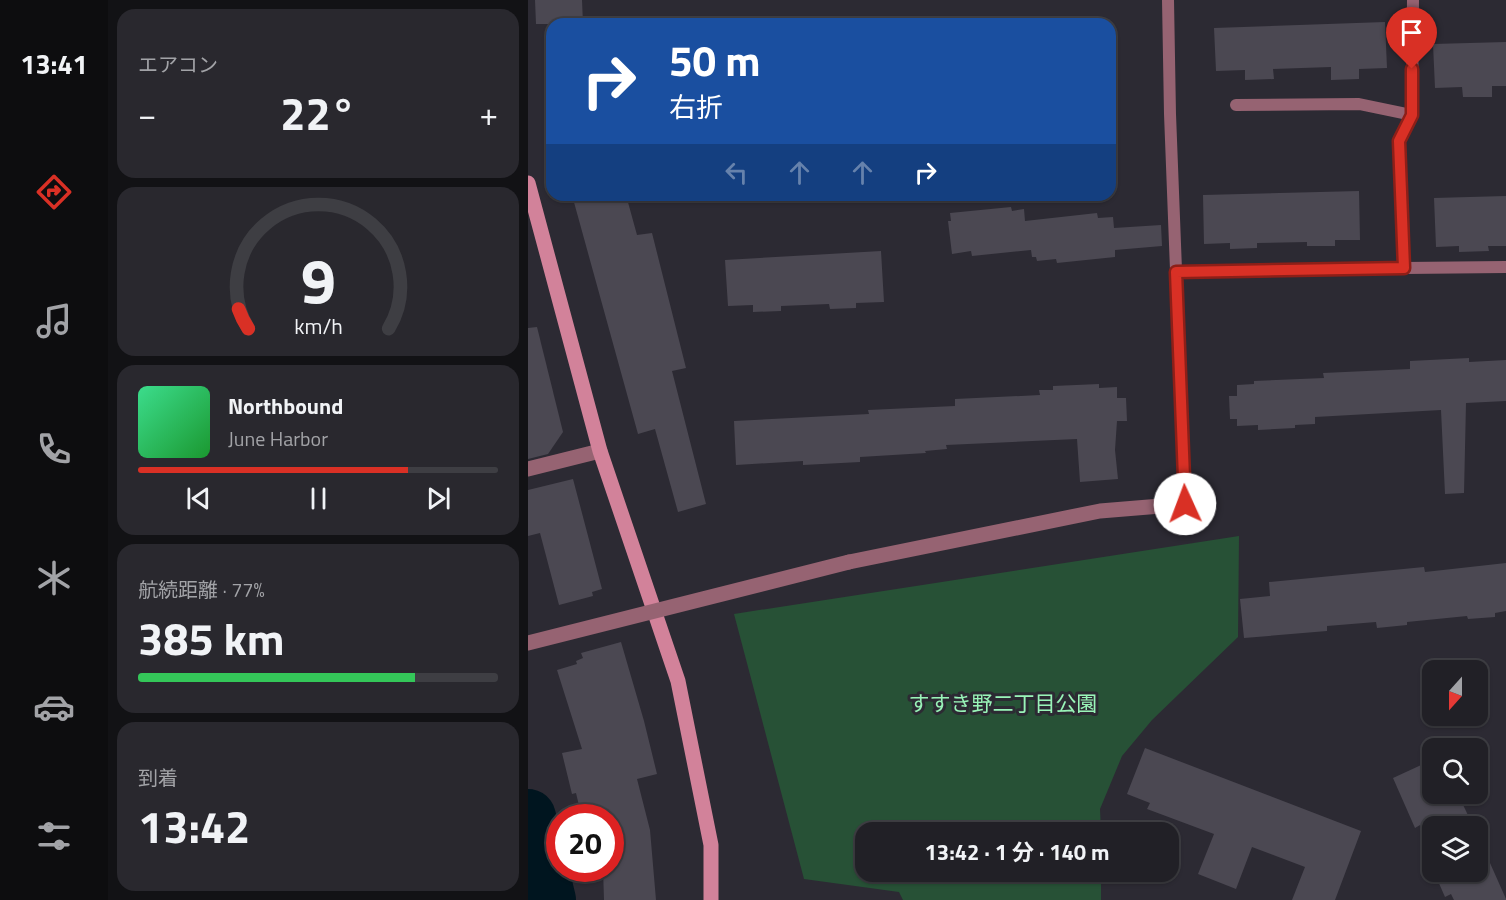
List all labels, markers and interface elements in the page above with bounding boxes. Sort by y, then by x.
pin [1386,7,1437,69]
icon: arrive [1395,16,1428,49]
text: 50 m [669,28,761,92]
icon: right [570,42,648,120]
text: 13:41 [20,43,88,84]
text: エアコン [138,49,218,80]
text: 22° [280,79,356,147]
text: 右折 [669,86,723,127]
text: − [138,89,156,139]
text: + [480,89,498,139]
icon: left [720,156,753,189]
icon: ahead [783,156,816,189]
icon: ahead [846,156,879,189]
icon: right [909,156,942,189]
icon: directions [33,171,75,213]
text: 9 [301,232,335,327]
icon: music [33,300,75,342]
text: km/h [294,310,342,342]
text: Northbound [228,389,343,423]
text: June Harbor [228,423,328,454]
icon: phone [33,428,75,470]
position arrow [1153,472,1217,536]
icon: previous [182,482,215,515]
icon: pause [302,482,335,515]
icon: next [422,482,455,515]
icon: climate [33,557,75,599]
text: 航続距離 · 77% [138,574,265,605]
text: 385 km [138,604,284,672]
north arrow [1422,660,1488,726]
map controls [1422,660,1488,882]
icon: car [33,686,75,728]
park label: すすき野二丁目公園 [909,687,1098,719]
button: search [1422,738,1488,804]
text: 到着 [138,762,178,793]
text: 13:42 [138,792,250,860]
speed limit sign: 20 [546,804,624,882]
icon: filters [33,815,75,857]
button: layers [1422,816,1488,882]
text: 13:42 · 1 分 · 140 m [925,835,1109,869]

